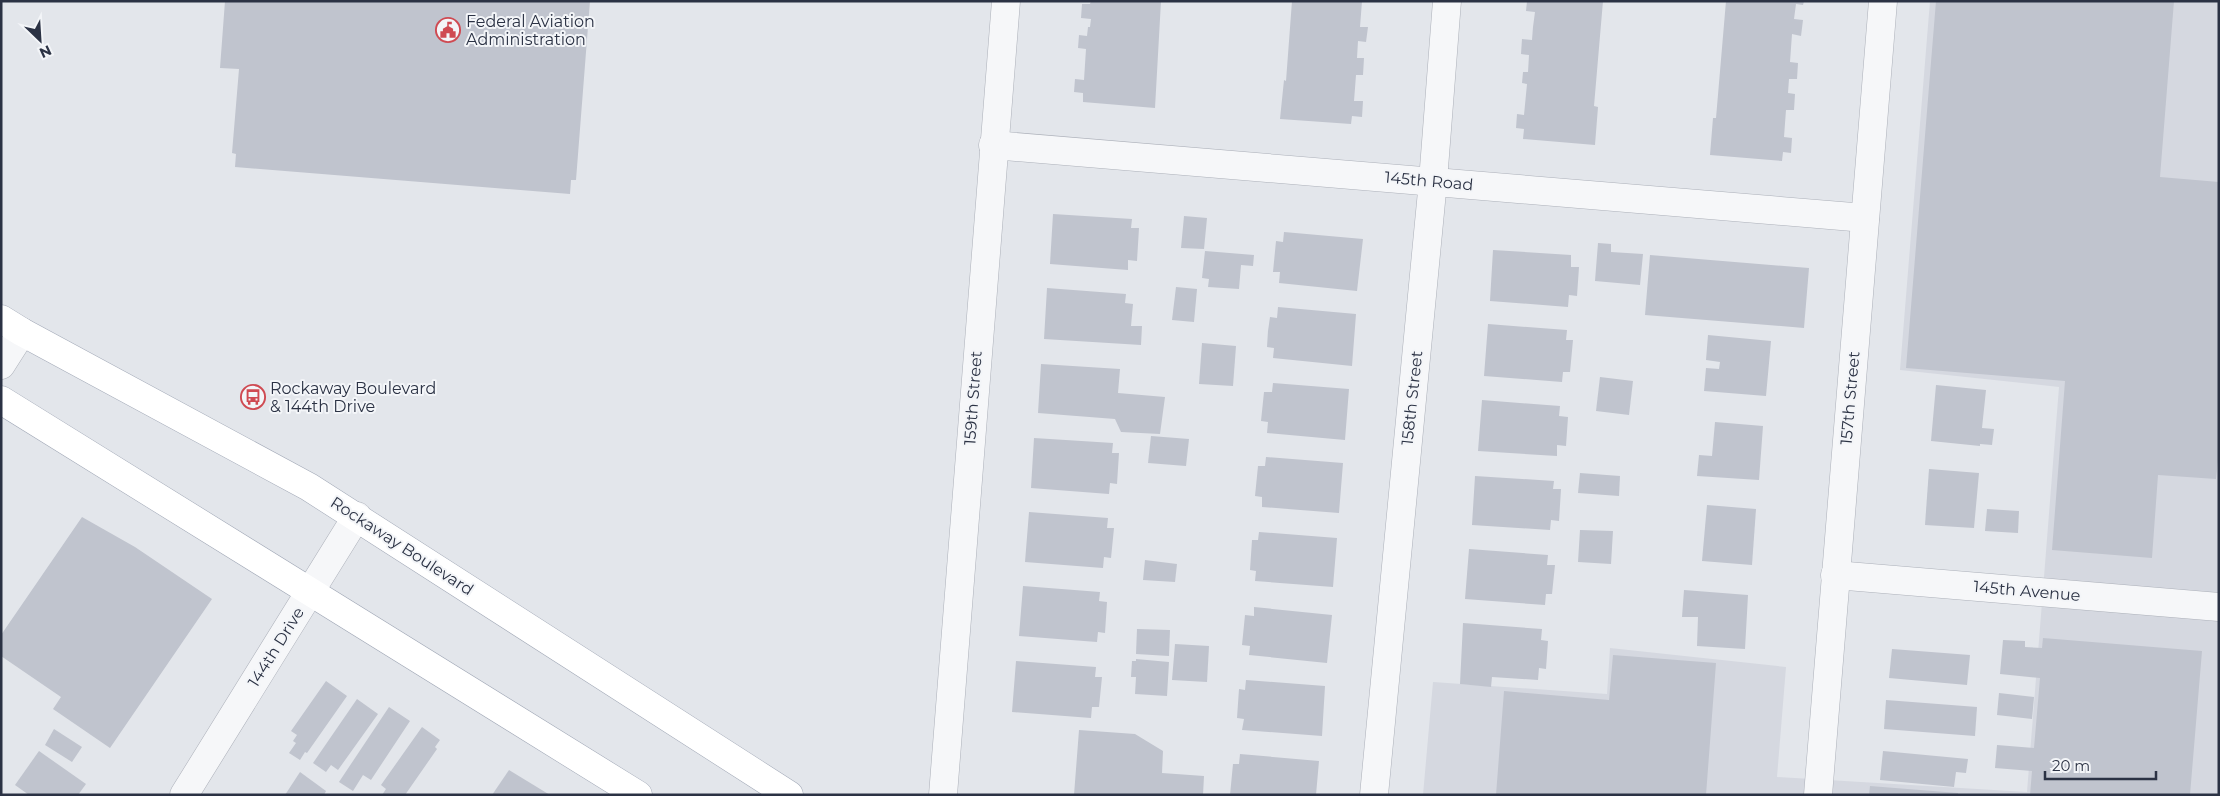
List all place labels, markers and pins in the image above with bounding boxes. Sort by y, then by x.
place label: Federal Aviation Administration [466,12,595,49]
public building icon: Federal Aviation Administration [435,17,461,43]
place label: Rockaway Boulevard & 144th Drive [270,379,436,416]
bus stop icon: Rockaway Boulevard & 144th Drive [240,384,266,410]

